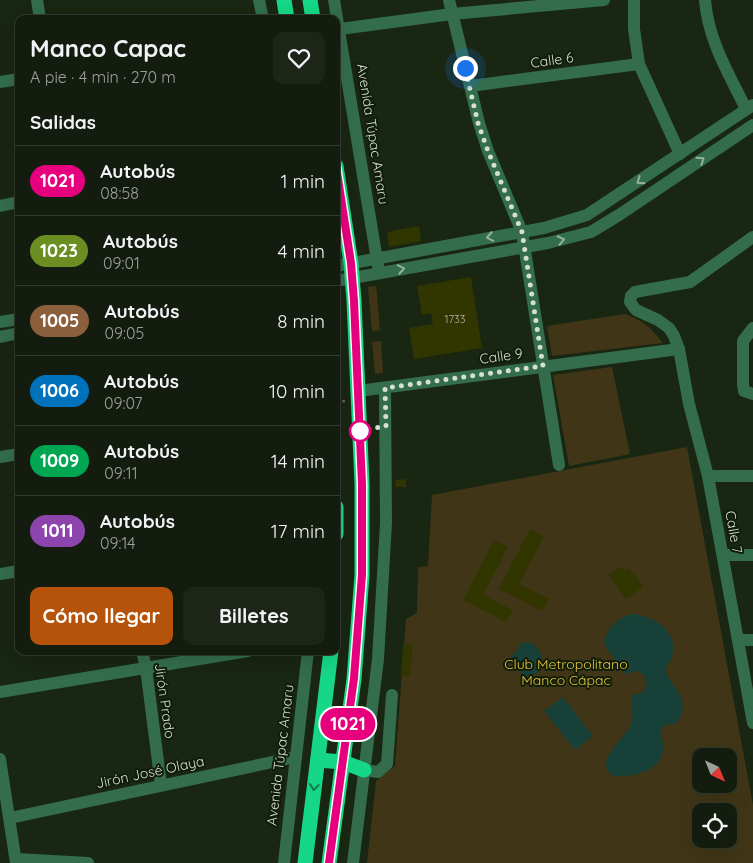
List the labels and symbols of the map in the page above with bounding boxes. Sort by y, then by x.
street label: Calle 6 [529,48,575,72]
your location [453,56,478,81]
street label: Avenida Túpac Amaru [353,62,393,206]
one-way arrow [695,157,705,166]
one-way arrow [636,175,646,184]
one-way arrow [486,232,495,242]
one-way arrow [557,235,566,246]
one-way arrow [397,264,406,274]
house number: 1733 [444,312,466,326]
street label: Calle 9 [478,344,524,368]
unlabelled marker [349,420,371,442]
street label: Calle 7 [721,509,747,555]
park label: Club Metropolitano Manco Cápac [504,655,628,689]
street label: Jirón Prado [151,662,179,740]
street label: Avenida Túpac Amaru [262,683,298,827]
line badge: 1021 [313,708,383,740]
north arrow [692,748,738,792]
street label: Jirón José Olaya [94,752,206,792]
one-way arrow [309,783,320,791]

